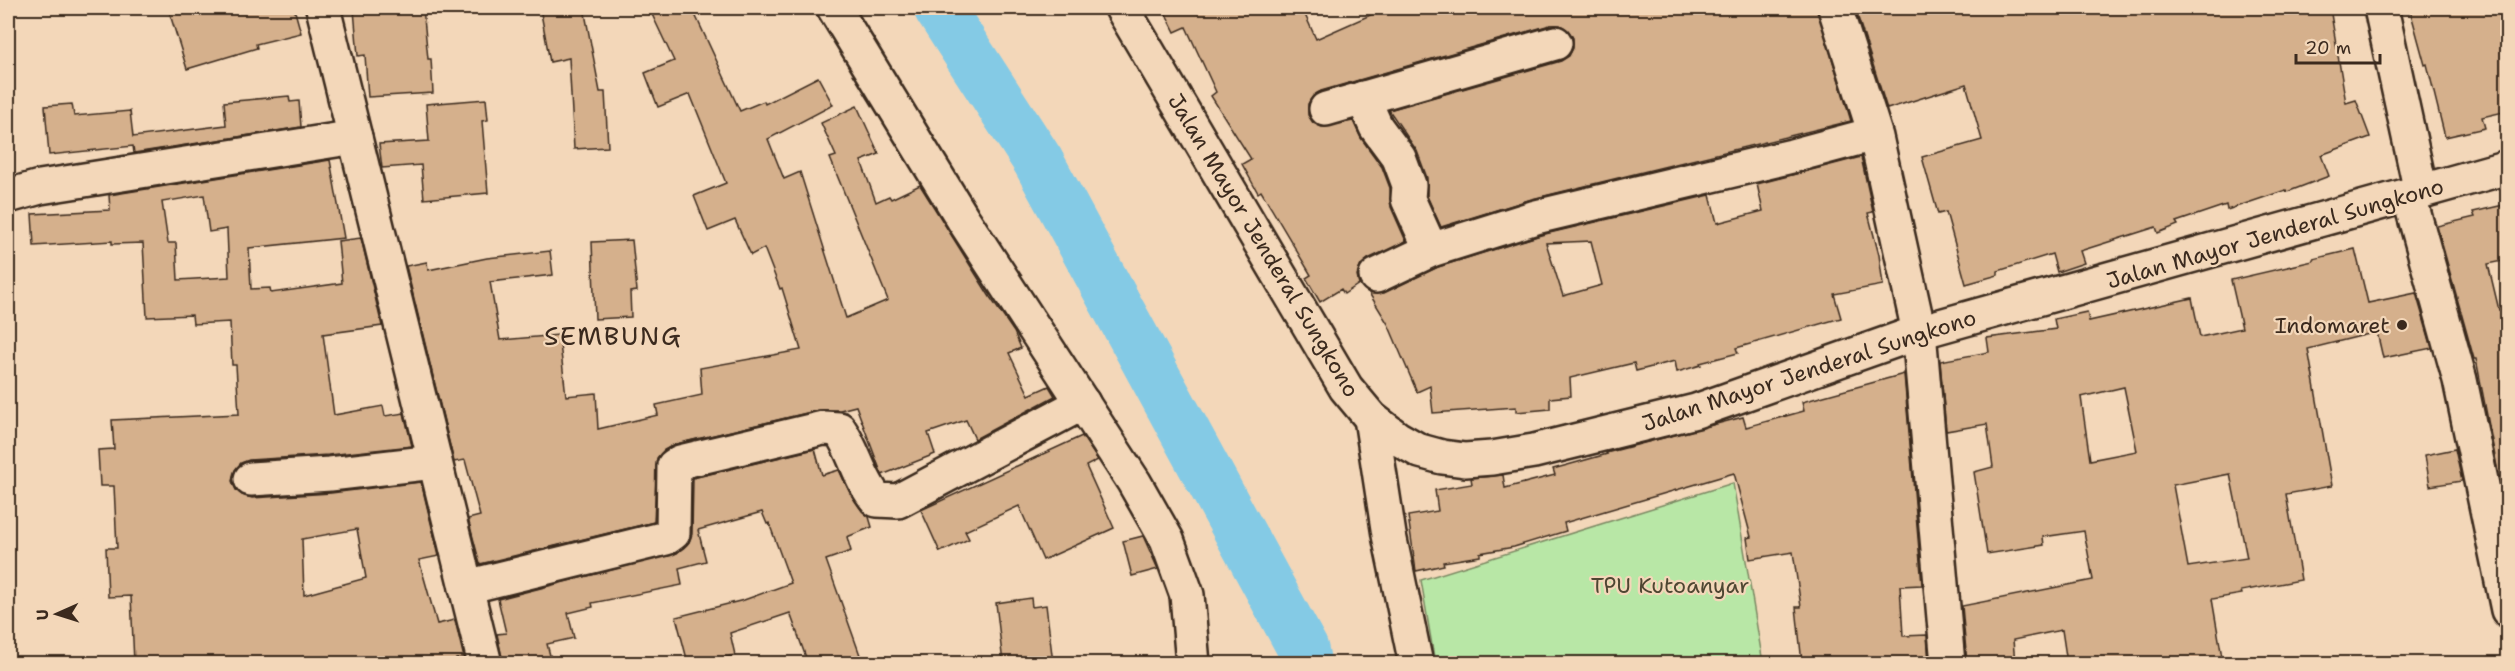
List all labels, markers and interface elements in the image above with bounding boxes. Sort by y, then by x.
scale bar [2296,27,2380,65]
text: 20 m [2305,36,2351,60]
street label: Jalan Mayor Jenderal Sungkono [1161,88,1366,402]
street label: Jalan Mayor Jenderal Sungkono [2103,171,2447,296]
street label: Jalan Mayor Jenderal Sungkono [1639,303,1980,438]
place label: Indomaret [2275,311,2390,340]
district label: SEMBUNG [544,318,682,353]
marker: Indomaret [2395,318,2409,332]
park label: TPU Kutoanyar [1591,571,1749,600]
north arrow [27,584,87,644]
text: U [32,609,53,621]

